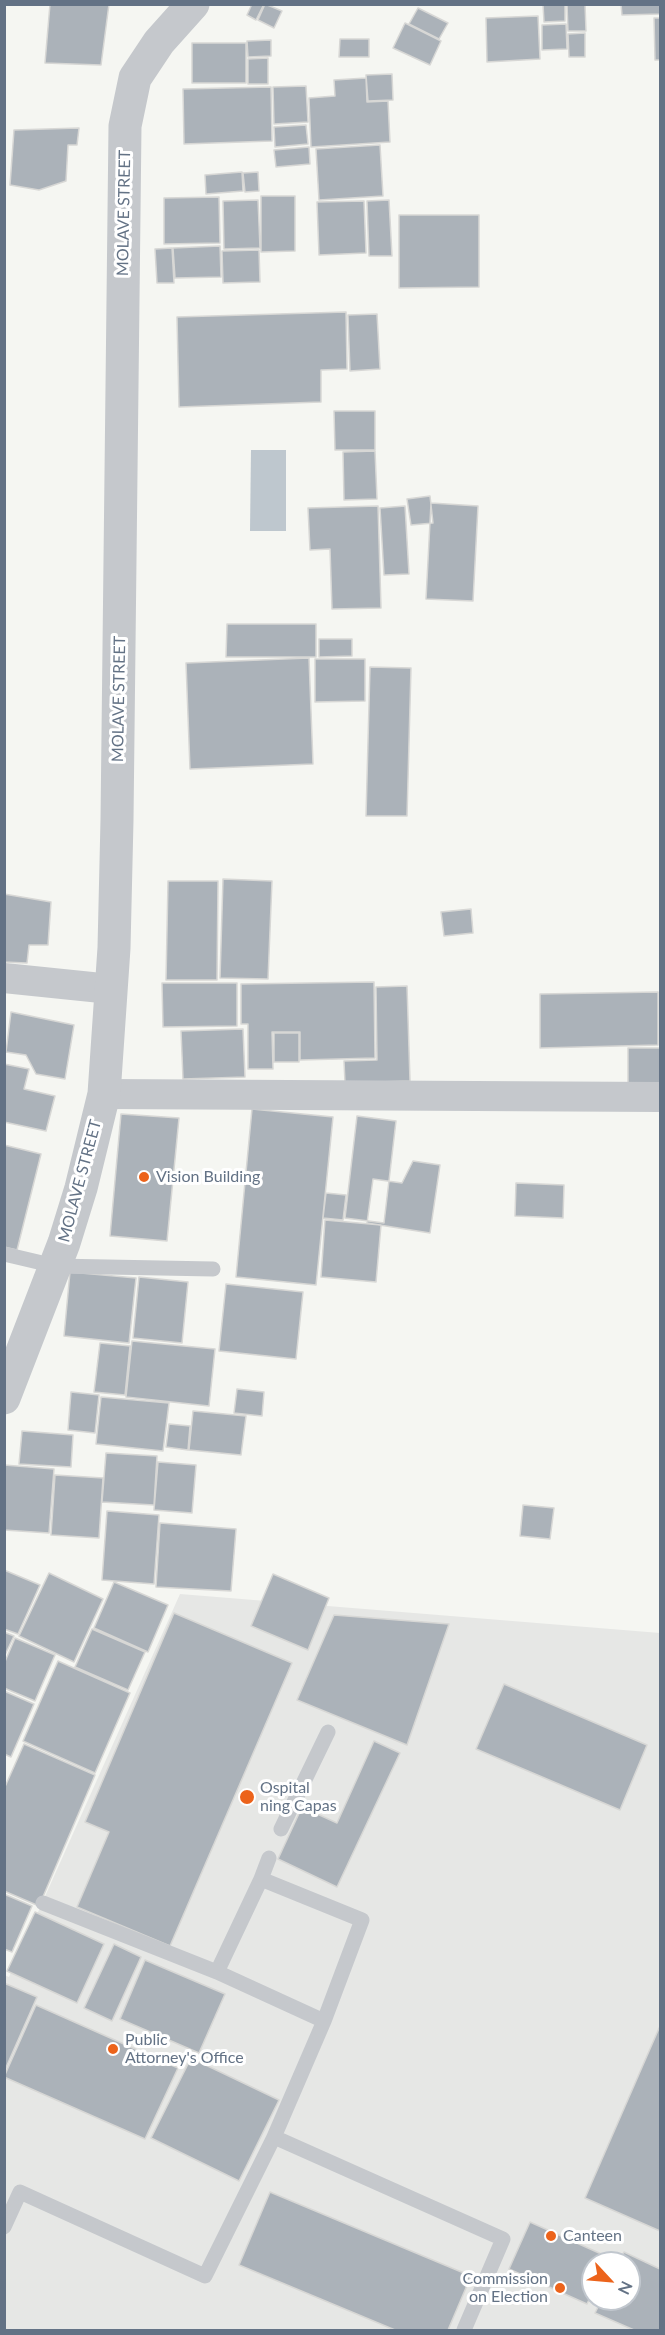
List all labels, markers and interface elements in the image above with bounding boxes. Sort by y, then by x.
street label: MOLAVE STREET [113,150,135,276]
street label: MOLAVE STREET [108,636,130,762]
street label: MOLAVE STREET [54,1118,106,1244]
place label: Vision Building [156,1167,260,1187]
marker: Vision Building [137,1170,151,1184]
place label: Ospital ning Capas [260,1778,337,1816]
marker: Ospital ning Capas [238,1788,256,1806]
place label: Public Attorney's Office [125,2030,244,2068]
marker: Public Attorney's Office [106,2042,120,2056]
place label: Canteen [563,2226,622,2246]
marker: Canteen [544,2229,558,2243]
north arrow [581,2251,641,2311]
place label: Commission on Election [463,2269,548,2307]
text: N [615,2279,637,2298]
marker: Commission on Election [553,2281,567,2295]

